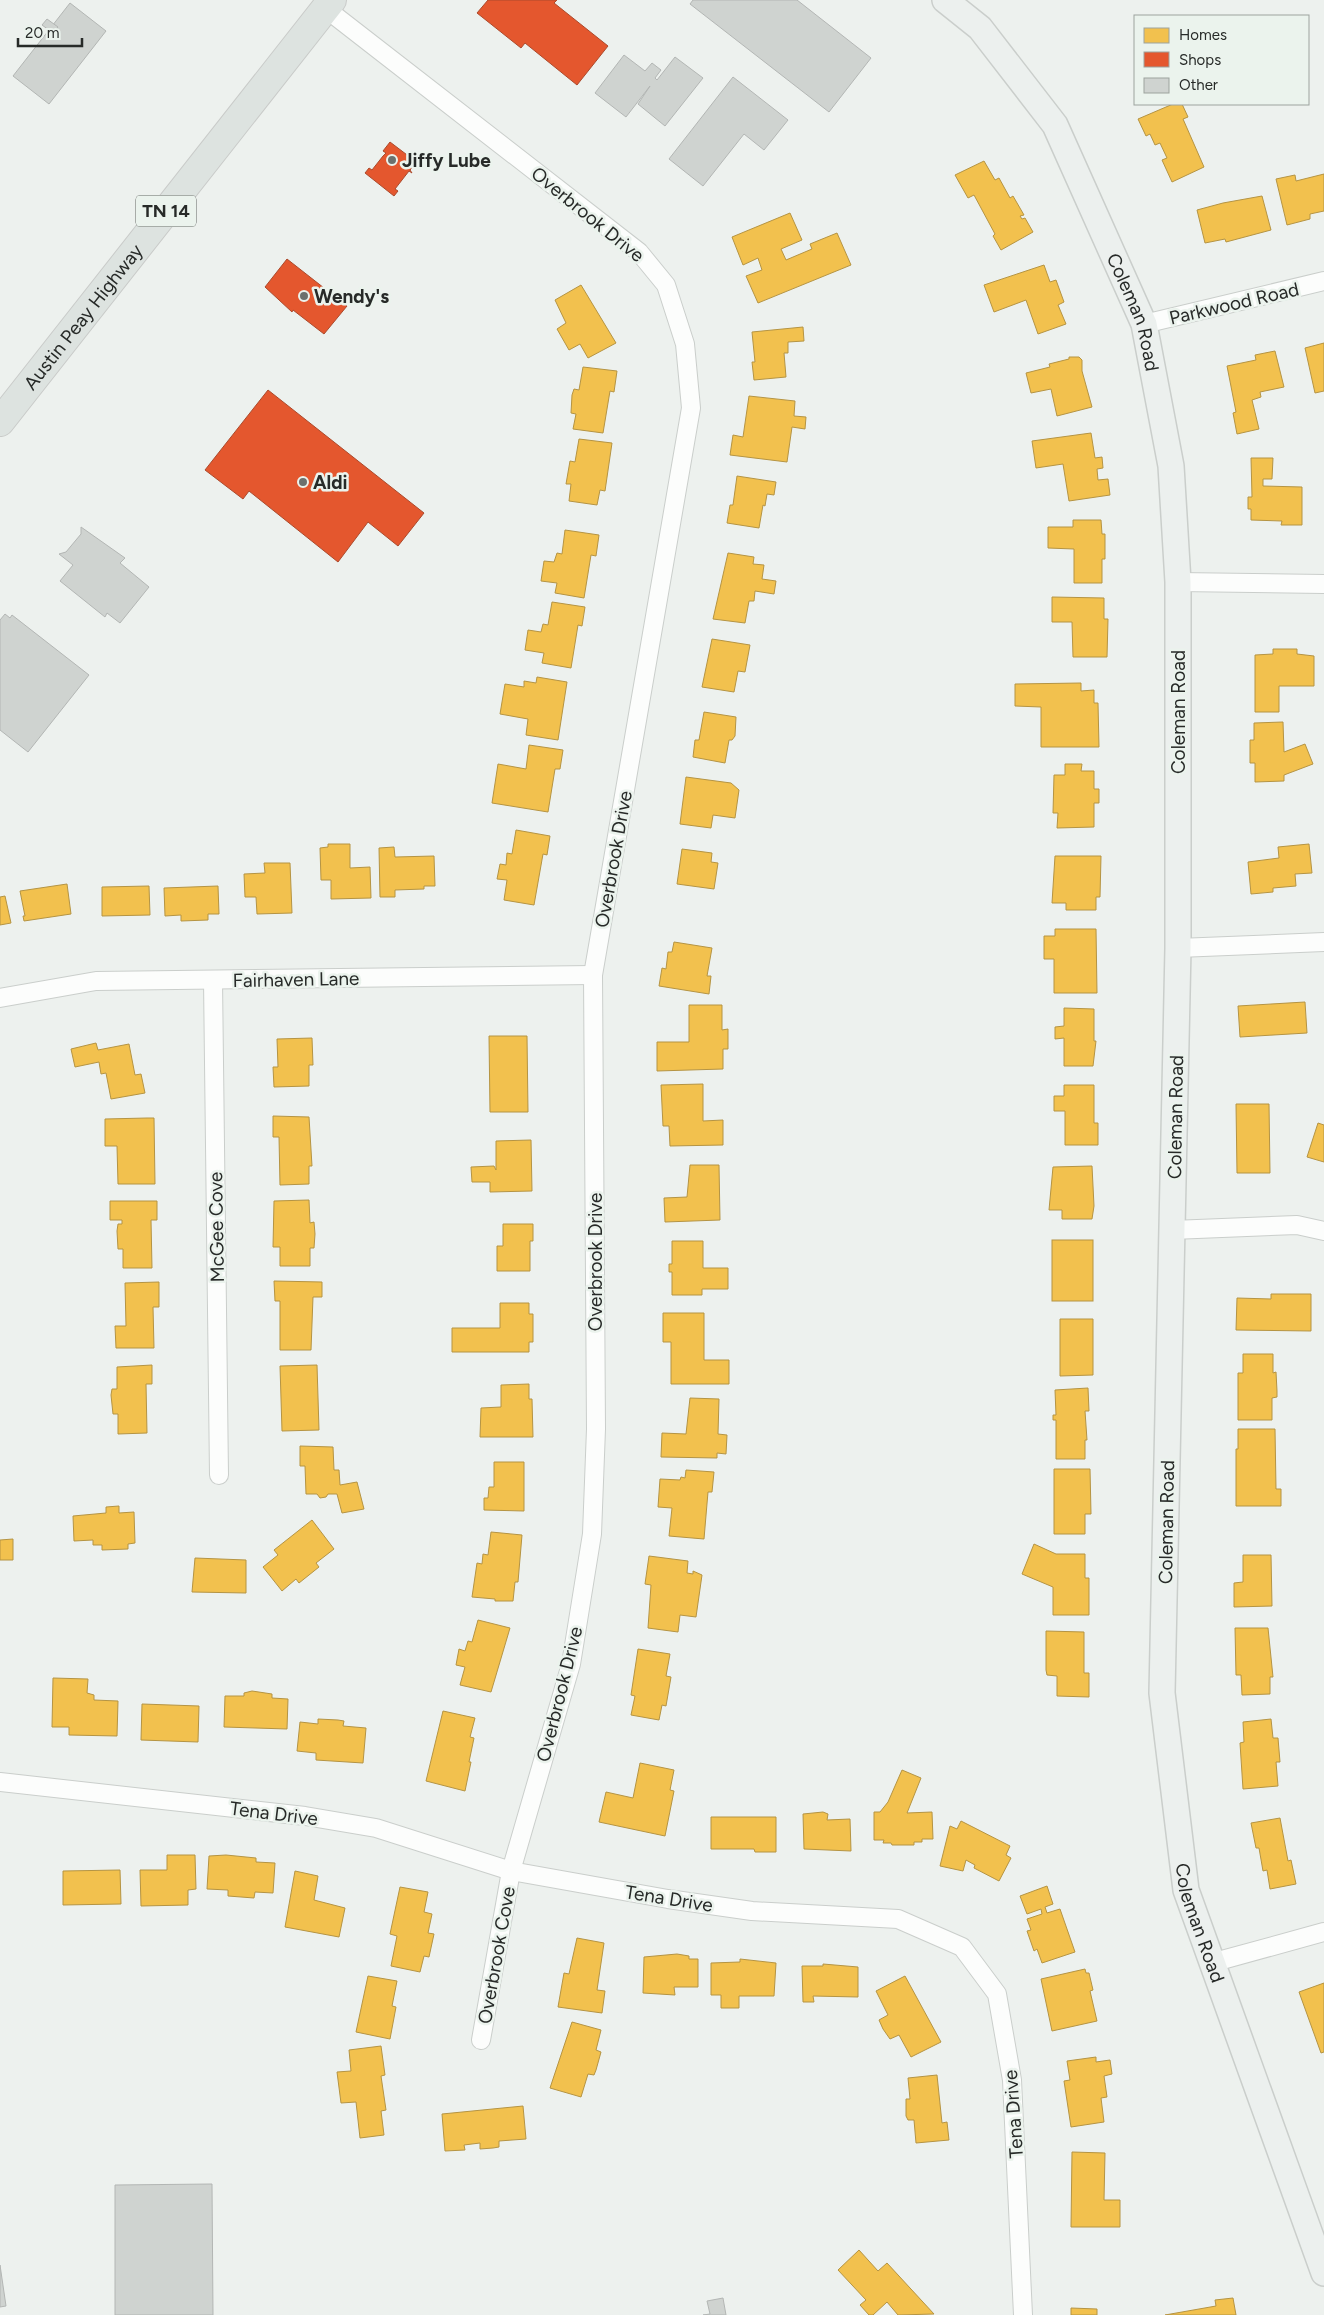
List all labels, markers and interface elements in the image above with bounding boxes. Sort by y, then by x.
scale bar [18,15,81,47]
legend [1134,15,1309,105]
text: 20 m [25,24,59,42]
text: Homes [1179,26,1227,44]
text: Shops [1179,51,1221,69]
text: Other [1179,76,1218,94]
place label: Jiffy Lube [402,149,491,172]
marker: Jiffy Lube [386,154,398,166]
street label: Overbrook Drive [527,162,649,267]
road number: TN 14 [136,196,196,227]
street label: Austin Peay Highway [19,239,148,395]
street label: Coleman Road [1102,250,1164,373]
street label: Parkwood Road [1167,277,1301,330]
place label: Wendy's [314,285,389,308]
marker: Wendy's [298,290,310,302]
place label: Aldi [313,471,348,494]
marker: Aldi [297,476,309,488]
street label: Coleman Road [1167,650,1190,774]
street label: Overbrook Drive [590,789,637,929]
street label: Fairhaven Lane [232,967,360,992]
street label: Coleman Road [1163,1055,1188,1179]
street label: McGee Cove [204,1171,229,1283]
street label: Overbrook Drive [584,1193,607,1331]
street label: Coleman Road [1154,1460,1179,1584]
street label: Overbrook Drive [532,1624,587,1764]
street label: Tena Drive [229,1797,319,1830]
street label: Coleman Road [1171,1862,1229,1986]
street label: Tena Drive [623,1880,714,1917]
street label: Overbrook Cove [473,1885,520,2026]
street label: Tena Drive [999,2069,1028,2159]

